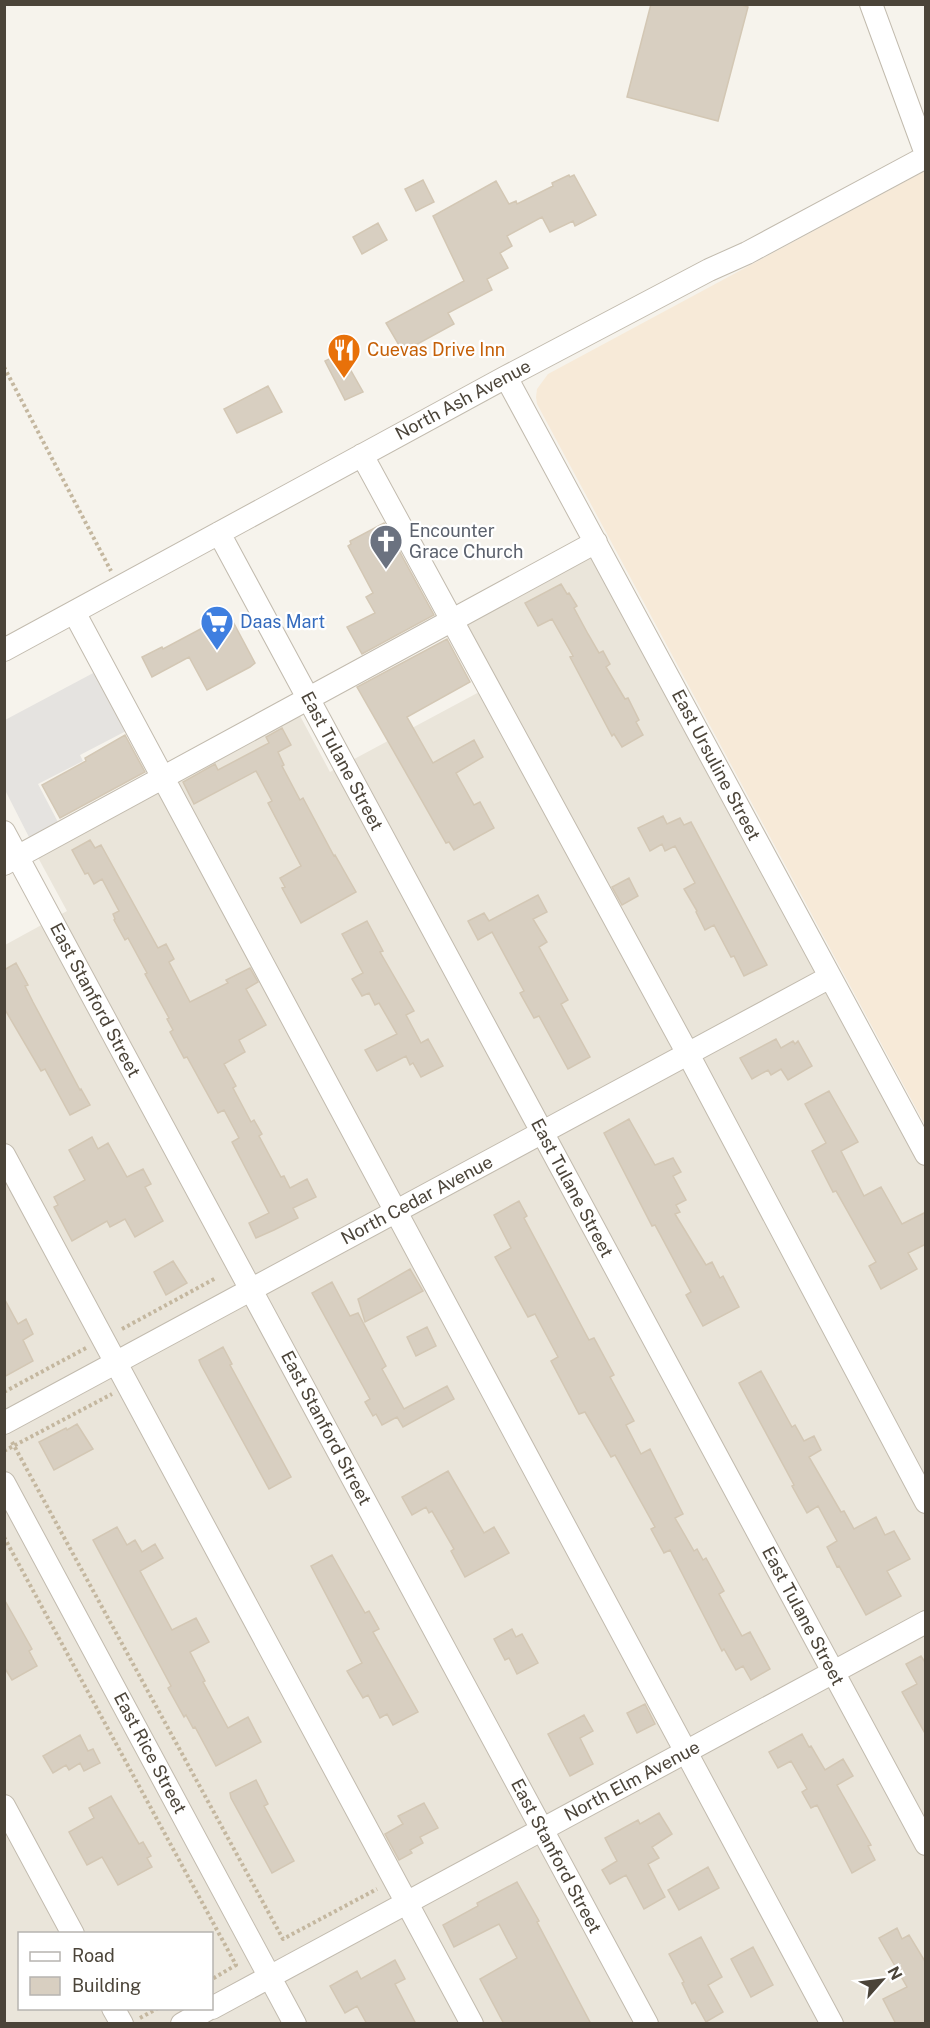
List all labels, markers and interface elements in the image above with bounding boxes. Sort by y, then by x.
restaurant icon: Cuevas Drive Inn [326,332,362,379]
place label: Cuevas Drive Inn [367,339,505,360]
street label: North Ash Avenue [391,355,534,444]
place label: Encounter Grace Church [409,520,523,562]
church icon: Encounter Grace Church [368,523,404,570]
supermarket icon: Daas Mart [199,604,235,651]
place label: Daas Mart [240,611,325,632]
street label: East Ursuline Street [668,686,765,844]
street label: East Tulane Street [297,688,388,834]
street label: East Stanford Street [46,919,145,1080]
street label: East Tulane Street [527,1115,618,1261]
street label: North Cedar Avenue [337,1151,496,1248]
street label: East Stanford Street [277,1347,376,1508]
street label: East Tulane Street [758,1543,849,1689]
street label: East Rice Street [110,1688,191,1817]
street label: North Elm Avenue [561,1736,703,1825]
street label: East Stanford Street [507,1775,606,1936]
legend [18,1932,213,2010]
text: Road [72,1945,115,1966]
north arrow [852,1950,912,2010]
text: N [883,1963,906,1983]
text: Building [72,1975,141,1996]

